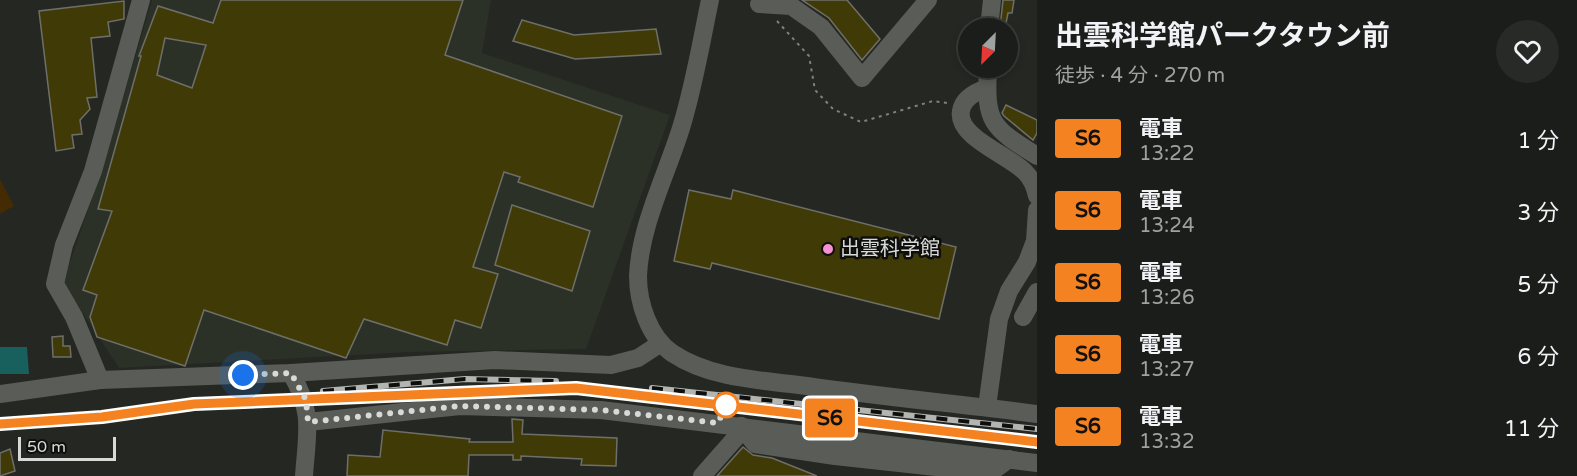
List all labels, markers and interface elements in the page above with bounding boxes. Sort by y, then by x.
north arrow [958,18,1018,78]
map controls [958,18,1018,78]
text: 出雲科学館パークタウン前 [1055,19,1390,53]
button: heart [1496,20,1559,83]
text: 徒歩 · 4 分 · 270 m [1055,64,1225,88]
text: 電車 [1139,116,1183,142]
text: S6 [1075,126,1101,151]
text: 1 分 [1517,128,1559,154]
text: 13:22 [1139,142,1194,166]
text: 電車 [1139,188,1183,214]
text: S6 [1075,198,1101,223]
text: 3 分 [1517,200,1559,226]
text: 13:24 [1139,214,1194,238]
place label: 出雲科学館 [840,237,940,261]
marker: 出雲科学館 [821,242,835,256]
text: 電車 [1139,260,1183,286]
text: S6 [1075,270,1101,295]
text: 5 分 [1517,272,1559,298]
text: 13:26 [1139,286,1194,310]
text: 電車 [1139,332,1183,358]
text: S6 [1075,342,1101,367]
text: 6 分 [1517,344,1559,370]
text: 13:27 [1139,358,1194,382]
your location [228,360,258,390]
unlabelled marker [713,392,739,418]
line badge: S6 [803,398,857,438]
text: 電車 [1139,404,1183,430]
text: S6 [817,406,843,431]
text: S6 [1075,414,1101,439]
text: 11 分 [1504,416,1559,442]
text: 13:32 [1139,430,1194,454]
scale bar [18,434,116,462]
text: 50 m [27,437,66,457]

